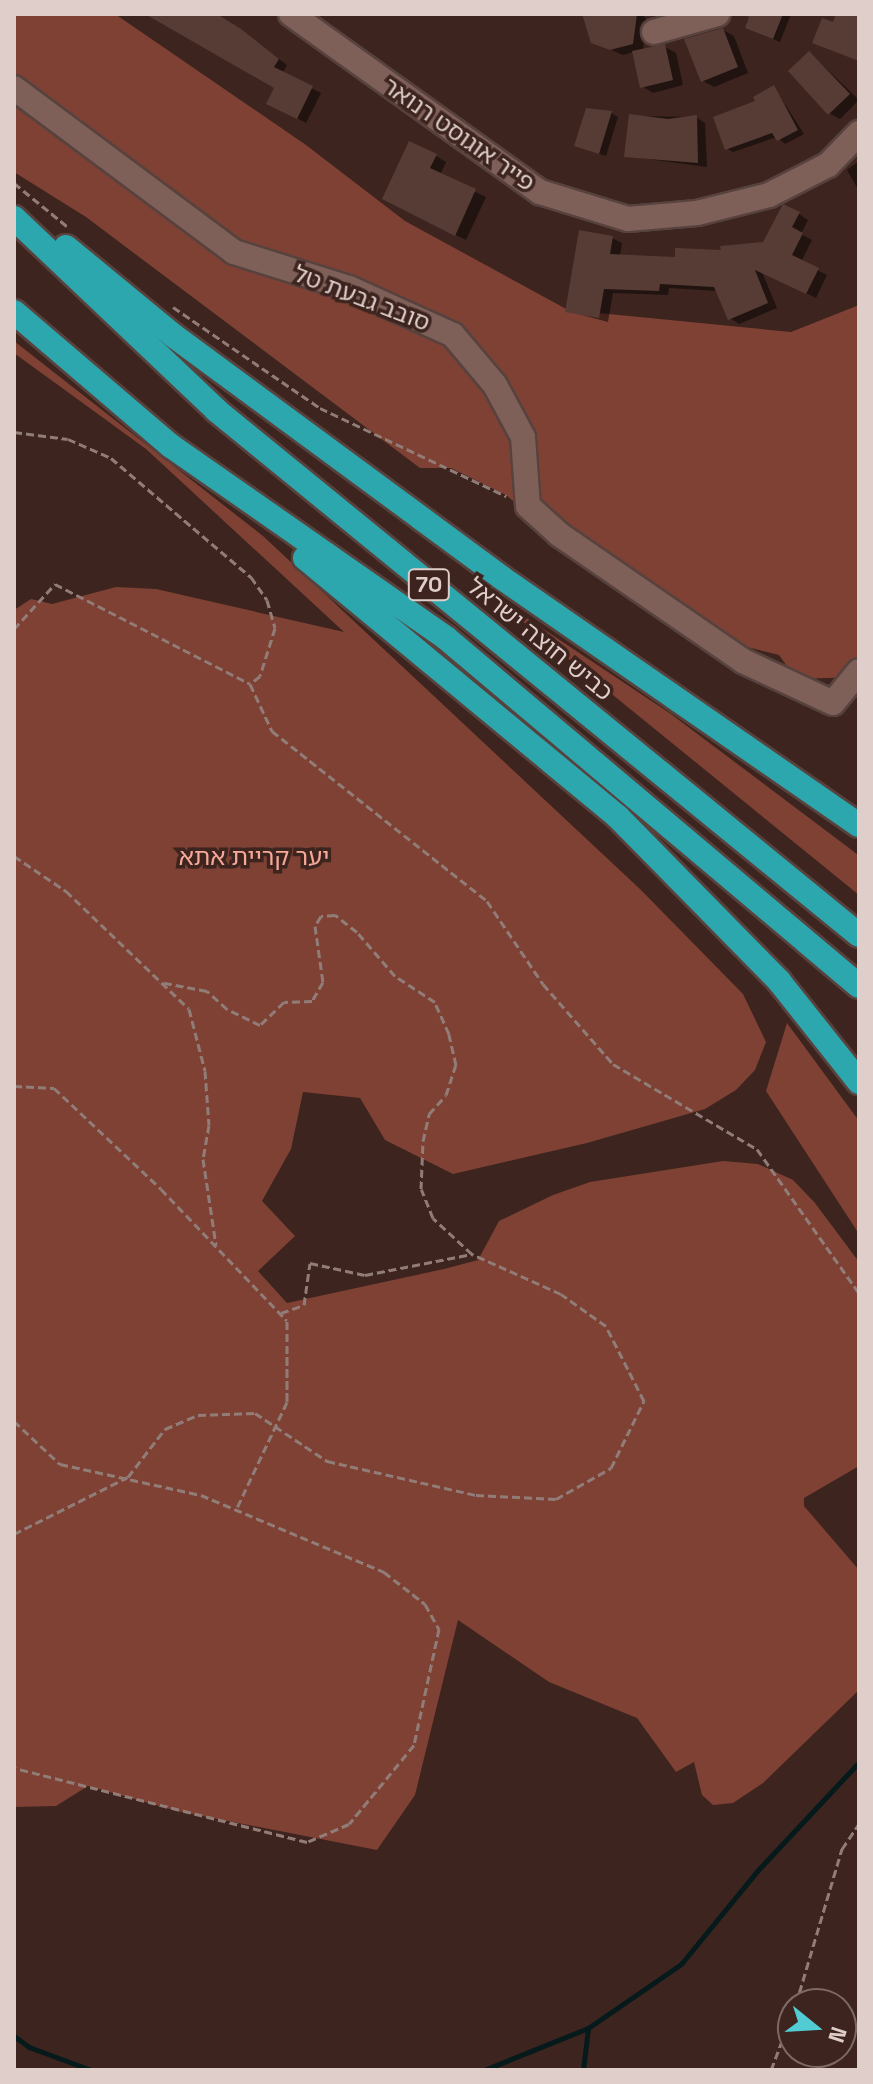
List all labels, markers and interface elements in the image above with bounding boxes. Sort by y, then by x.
street label: פייר אוגוסט רנואר [378,71,540,197]
street label: סובב גבעת טל [290,259,434,337]
road number: 70 [407,567,451,603]
street label: כביש חוצה ישראל [461,571,619,707]
park label: יער קריית אתא [179,843,329,871]
north arrow [777,1988,857,2068]
text: N [822,2023,854,2046]

